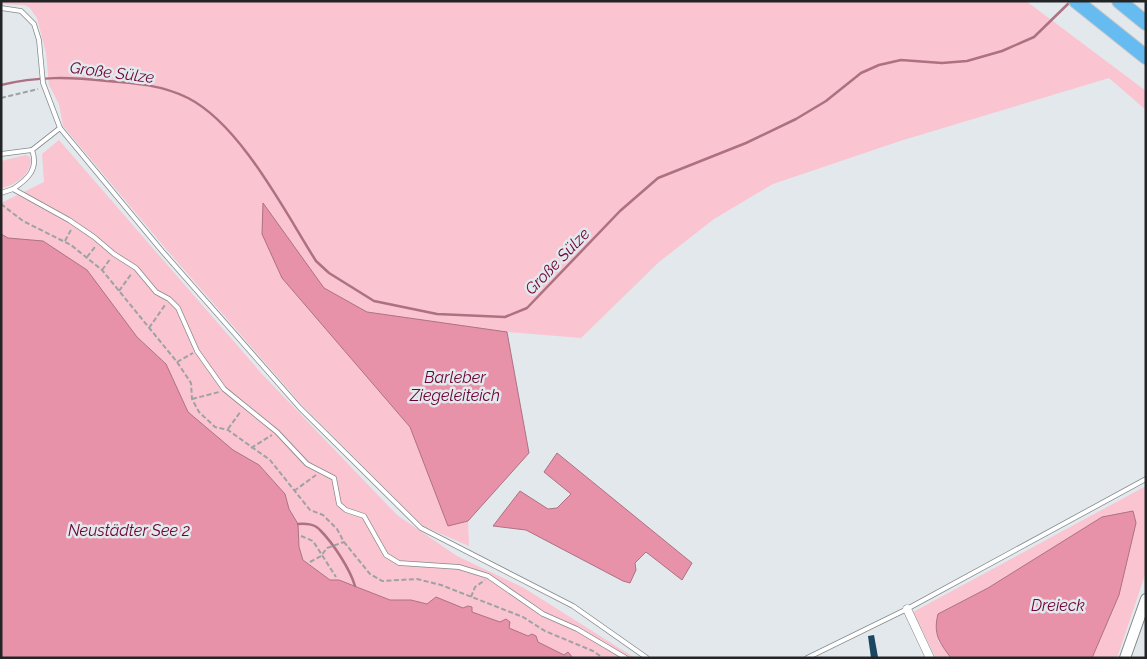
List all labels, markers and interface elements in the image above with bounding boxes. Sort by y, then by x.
water label: Große Sülze [69,58,156,87]
water label: Große Sülze [521,224,594,298]
water label: Barleber Ziegeleiteich [409,368,500,405]
water label: Neustädter See 2 [68,521,190,540]
water label: Dreieck [1031,596,1085,615]

